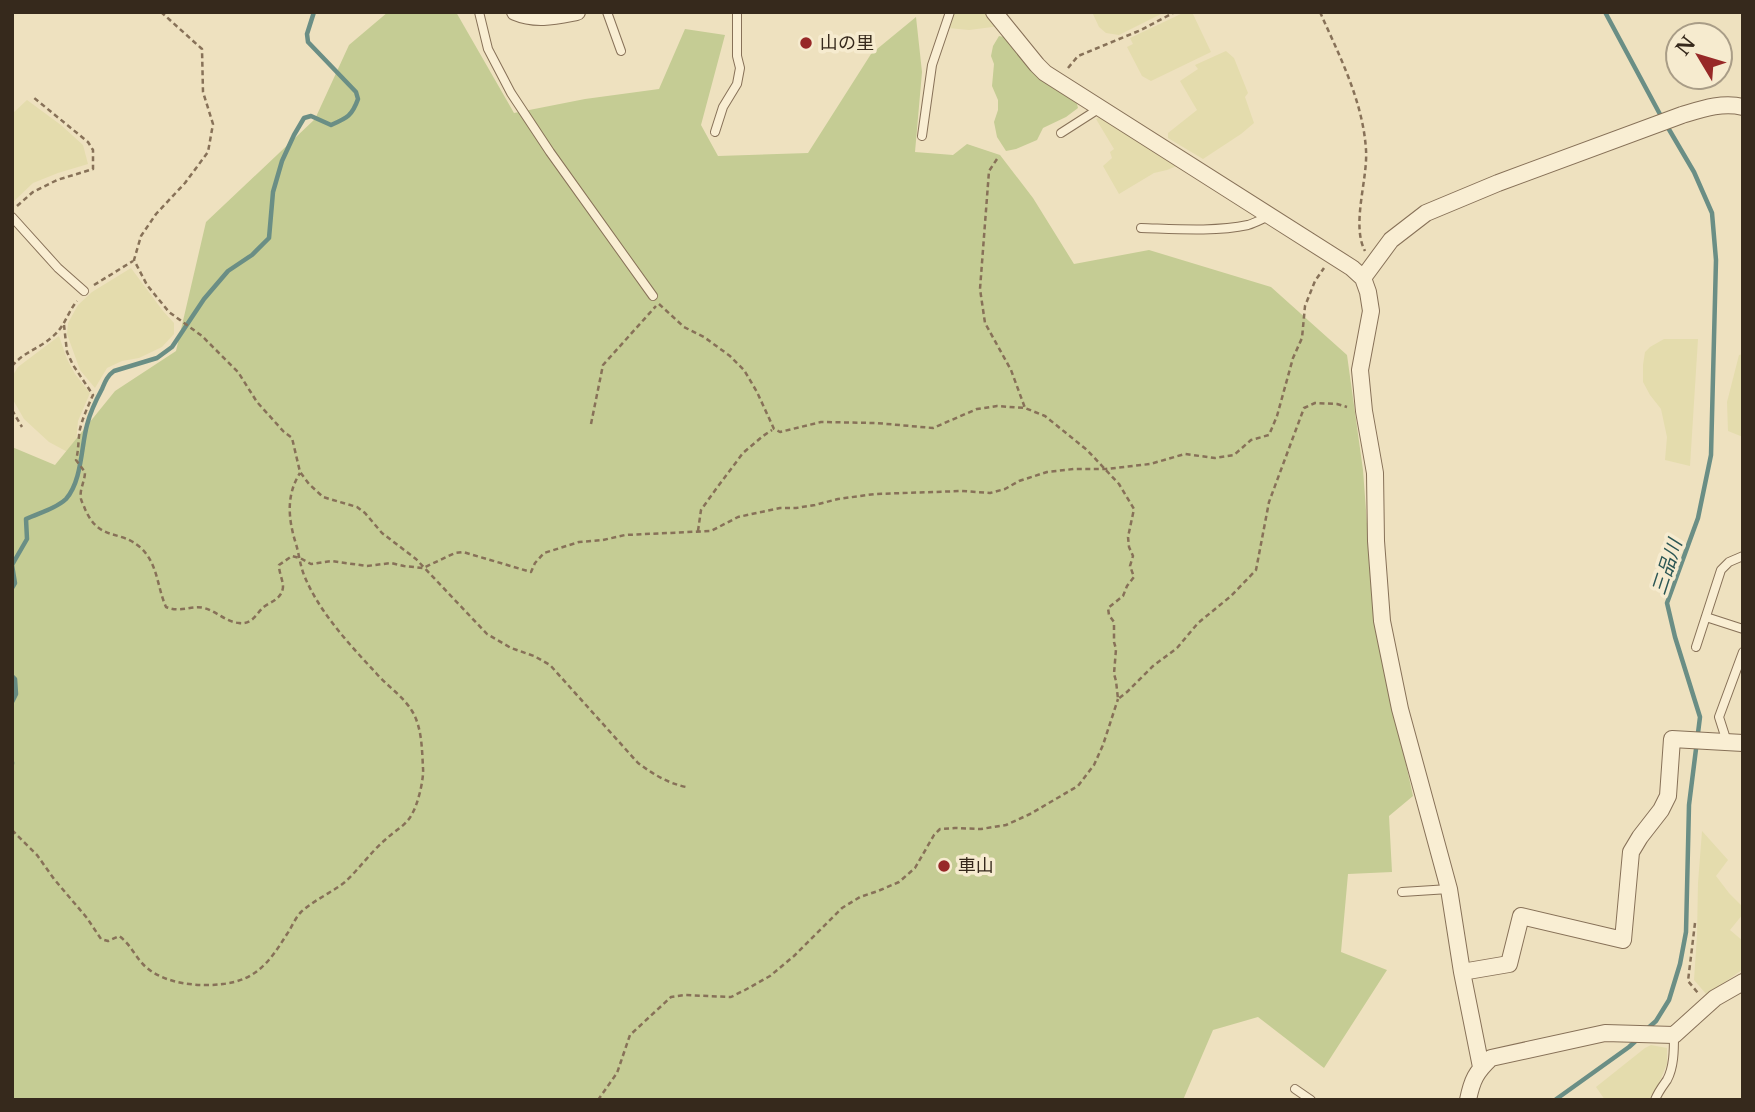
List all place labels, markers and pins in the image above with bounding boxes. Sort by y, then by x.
place label: 山の里 [820,32,874,54]
marker: 山の里 [798,35,814,51]
place label: 車山 [958,855,994,877]
marker: 車山 [936,858,952,874]

